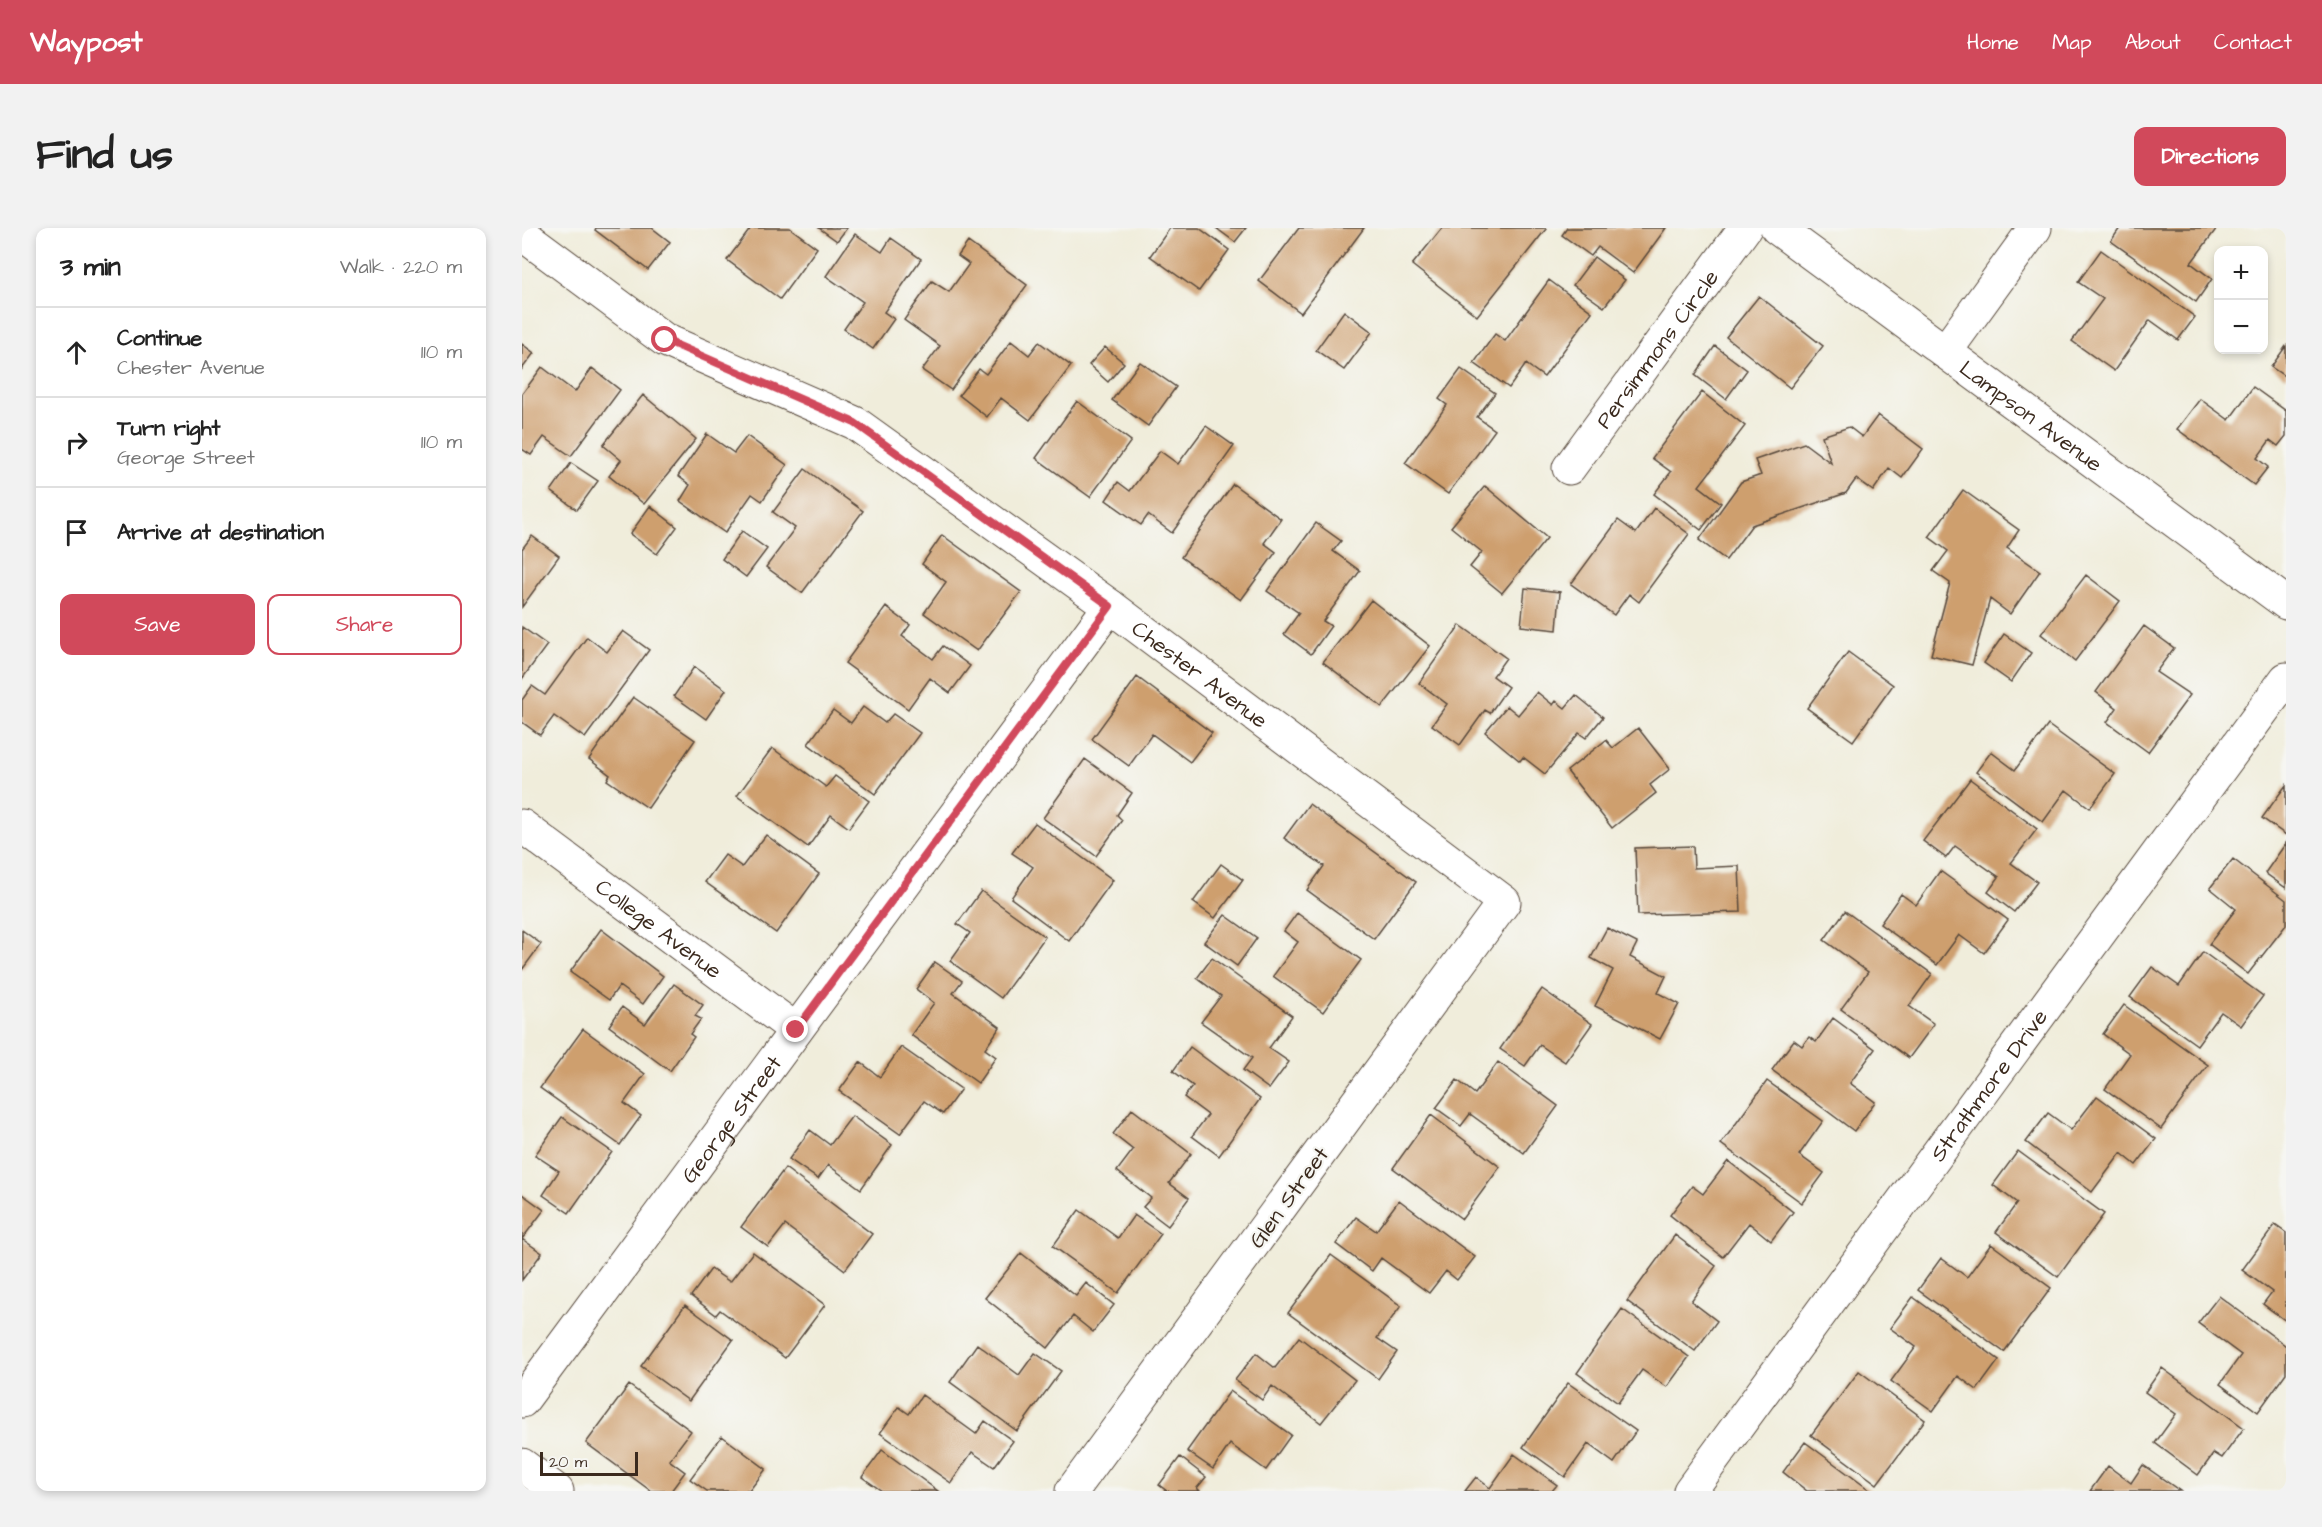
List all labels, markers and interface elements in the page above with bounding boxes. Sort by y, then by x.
text: Waypost [30,23,143,62]
text: Home [1967,28,2019,57]
text: Map [2052,28,2092,57]
text: About [2125,28,2181,57]
text: Contact [2214,28,2292,57]
text: Find us [36,127,173,185]
button: Directions [2134,127,2286,186]
map controls [2214,246,2268,354]
button: + [2214,246,2268,300]
text: 3 min [60,249,121,285]
text: Walk · 220 m [340,253,462,281]
street label: Persimmons Circle [1589,264,1727,435]
button: − [2214,300,2268,354]
text: Continue [117,323,202,354]
route start [651,326,677,352]
icon: ahead [60,336,93,369]
text: 110 m [421,338,462,366]
text: Chester Avenue [117,354,265,382]
street label: Lampson Avenue [1953,354,2108,480]
text: Turn right [117,413,220,444]
icon: right [60,426,93,459]
text: 110 m [421,428,462,456]
text: George Street [117,444,255,472]
icon: arrive [60,516,93,549]
text: Arrive at destination [117,517,324,548]
button: Save [60,594,255,655]
button: Share [267,594,462,655]
street label: Chester Avenue [1125,614,1274,736]
street label: College Avenue [589,872,728,987]
street label: Strathmore Drive [1923,1003,2056,1168]
route end [782,1016,808,1042]
street label: George Street [674,1049,790,1190]
street label: Glen Street [1242,1141,1337,1255]
scale bar [540,1449,638,1476]
text: 20 m [549,1451,587,1473]

